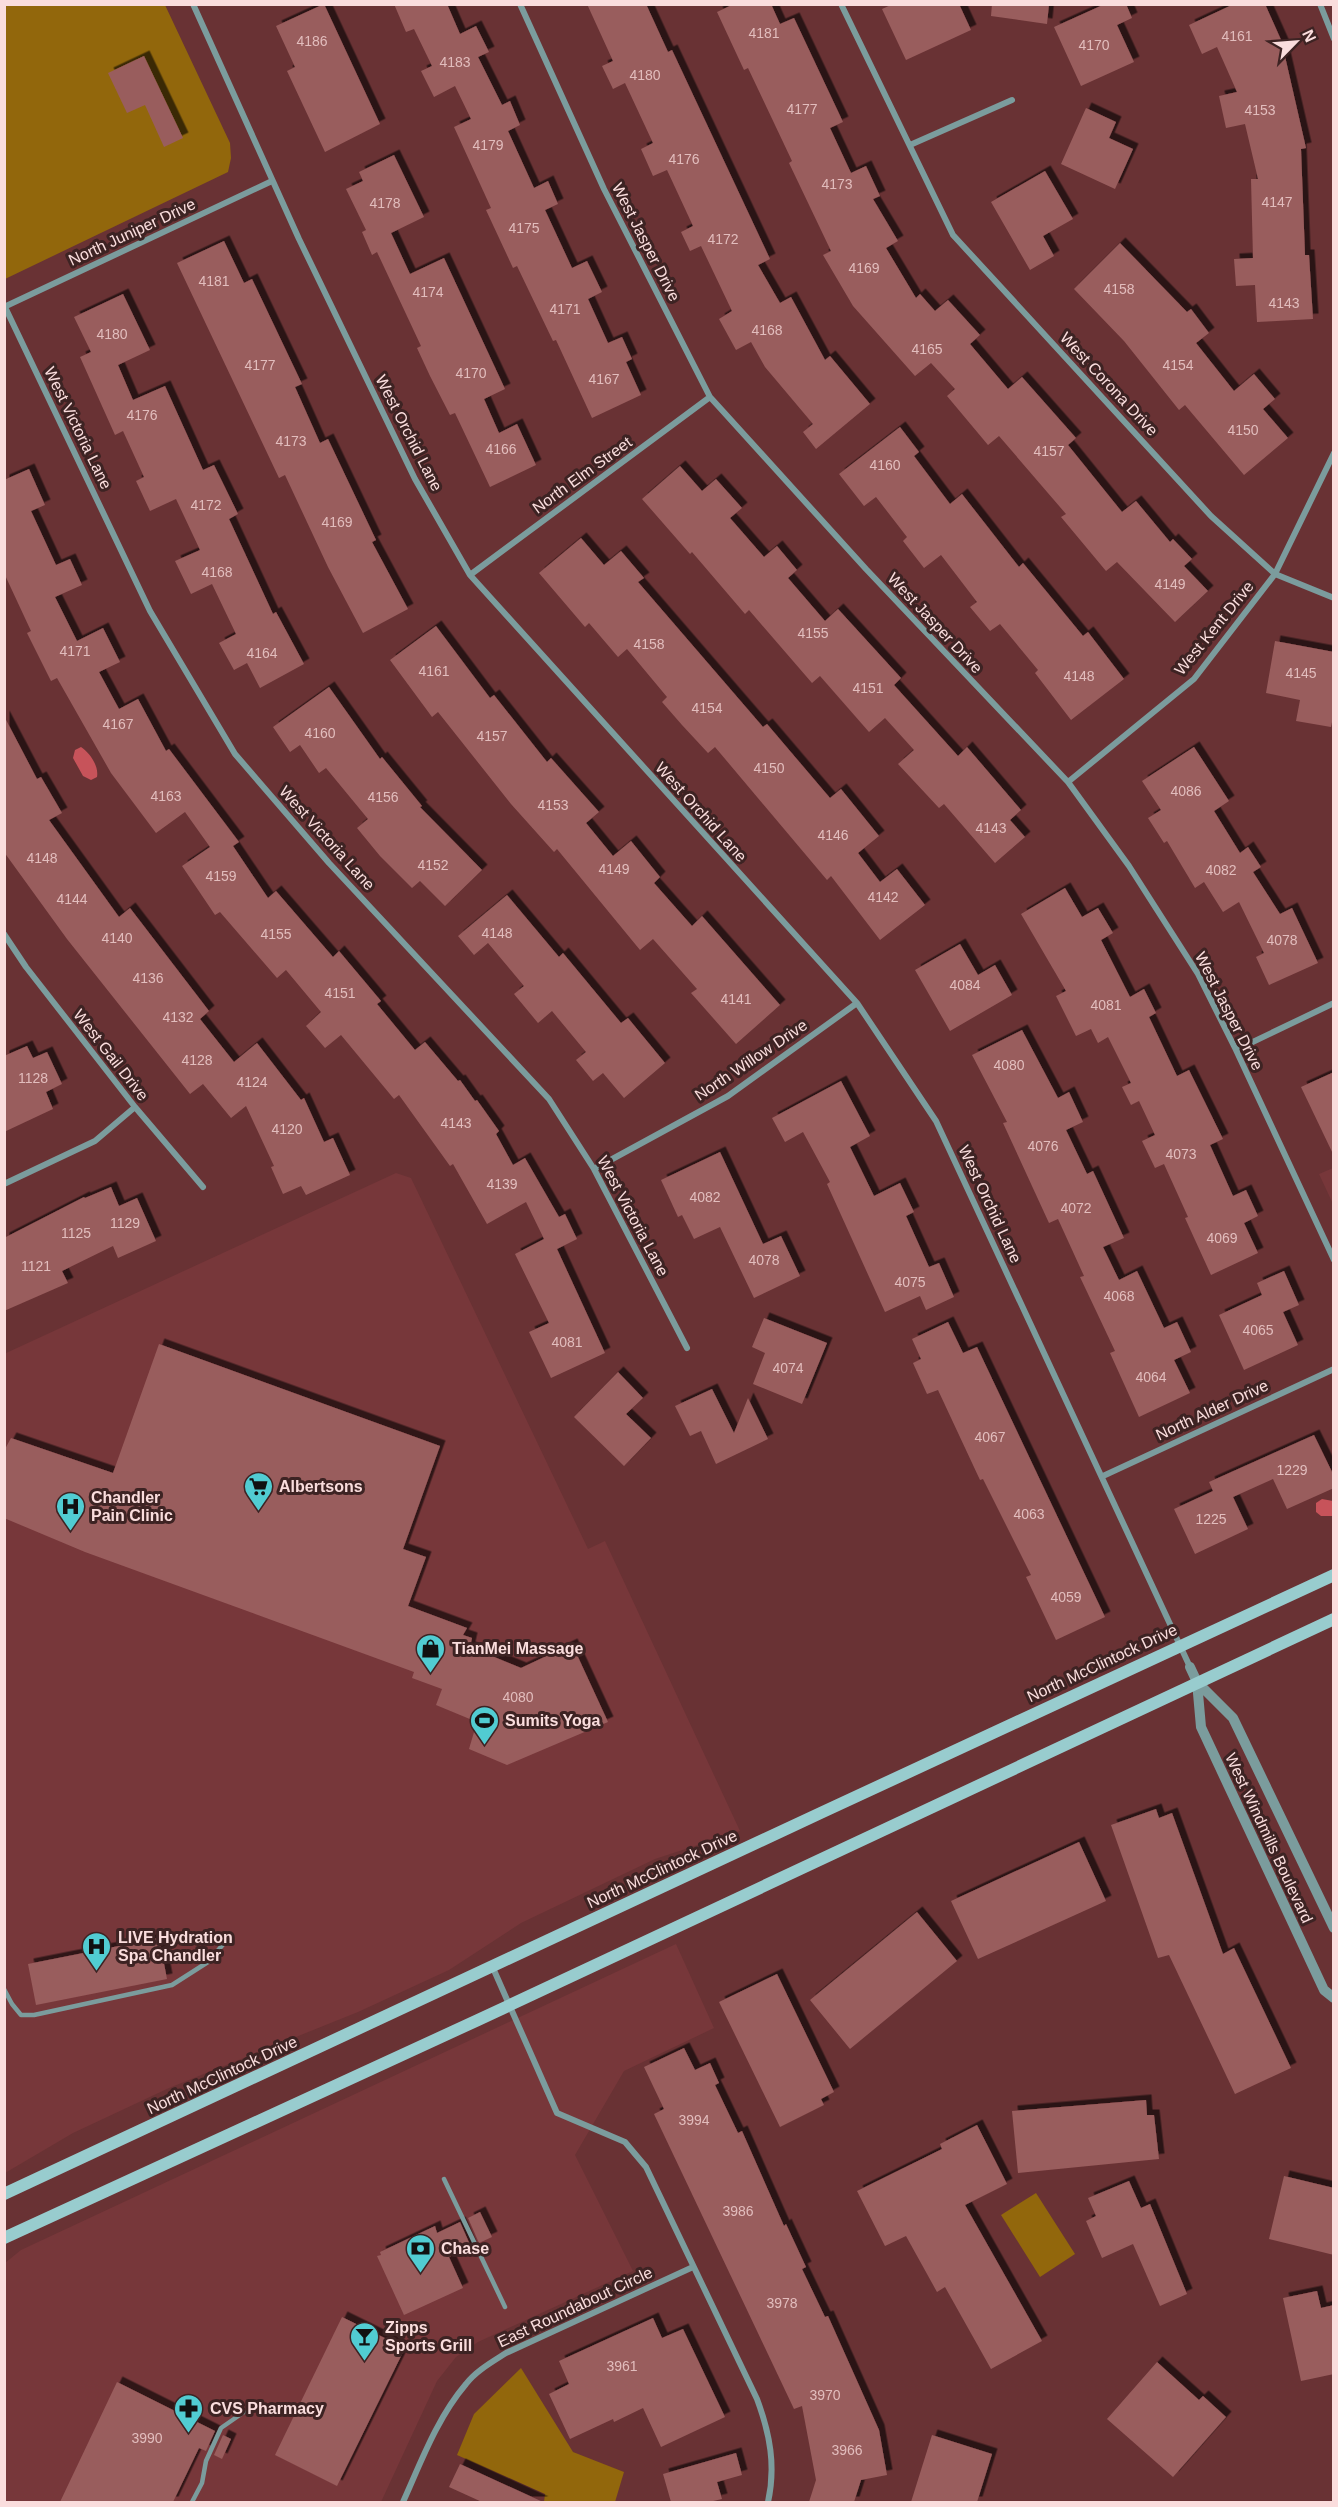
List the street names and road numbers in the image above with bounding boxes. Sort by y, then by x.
street label: West Jasper Drive [609,180,683,304]
street label: North Juniper Drive [66,195,198,269]
street label: West Corona Drive [1057,329,1161,439]
street label: West Victoria Lane [41,364,115,492]
street label: West Orchid Lane [372,372,446,494]
street label: North Elm Street [529,433,635,517]
street label: West Jasper Drive [884,570,986,677]
street label: West Kent Drive [1171,578,1257,678]
street label: West Orchid Lane [652,759,750,865]
street label: West Victoria Lane [276,783,378,893]
street label: West Jasper Drive [1192,949,1266,1073]
street label: West Gail Drive [70,1006,152,1104]
street label: North Willow Drive [692,1016,810,1104]
street label: West Orchid Lane [955,1143,1025,1266]
street label: West Victoria Lane [594,1153,672,1279]
street label: North Alder Drive [1153,1377,1271,1443]
street label: North McClintock Drive [1024,1621,1180,1705]
street label: West Windmills Boulevard [1222,1750,1316,1926]
street label: North McClintock Drive [584,1827,740,1911]
street label: North McClintock Drive [144,2033,300,2117]
street label: East Roundabout Circle [495,2264,655,2350]

